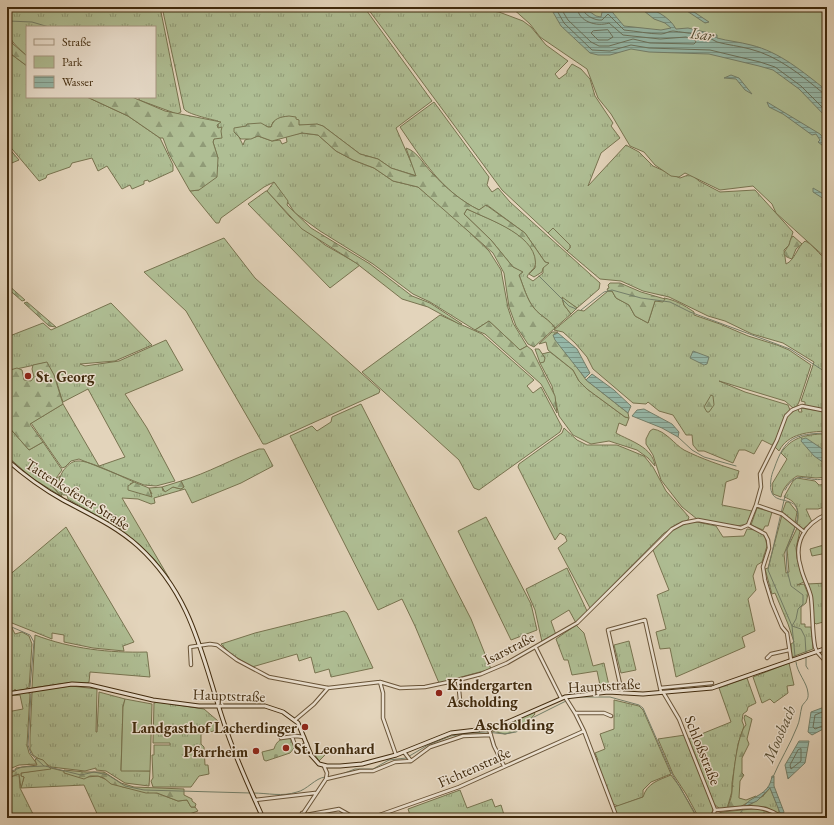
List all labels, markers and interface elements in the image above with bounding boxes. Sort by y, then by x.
water label: Isar [688,22,716,46]
legend [26,26,156,98]
text: Straße [62,34,91,50]
text: Park [62,54,83,70]
text: Wasser [62,74,93,90]
place label: St. Georg [36,367,95,386]
marker: St. Georg [23,371,33,381]
street label: Tattenkofener Straße [22,454,134,534]
street label: Isarstraße [480,627,538,669]
street label: Hauptstraße [567,674,641,696]
place label: Kindergarten Ascholding [446,675,533,711]
street label: Hauptstraße [192,684,266,706]
marker: Kindergarten Ascholding [434,688,444,698]
water label: Moosbach [757,702,800,767]
street label: Schloßstraße [680,712,726,788]
district label: Ascholding [473,713,555,735]
place label: Landgasthof Lacherdinger [132,718,298,737]
marker: Landgasthof Lacherdinger [300,722,310,732]
place label: St. Leonhard [294,739,376,758]
place label: Pfarrheim [184,742,248,761]
street label: Fichtenstraße [435,742,513,791]
marker: St. Leonhard [281,743,291,753]
marker: Pfarrheim [251,746,261,756]

